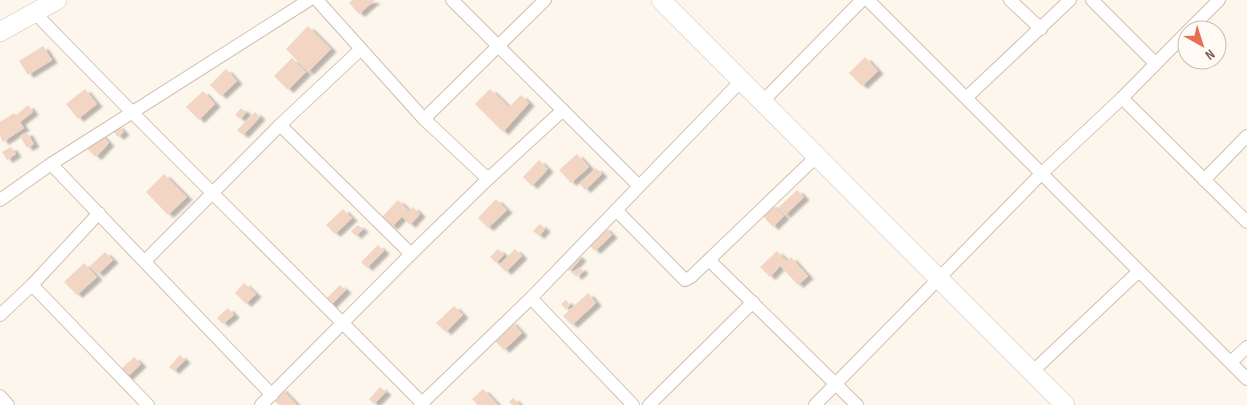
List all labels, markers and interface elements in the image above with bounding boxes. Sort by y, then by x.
north arrow [1177,20,1227,70]
text: N [1202,46,1218,64]

